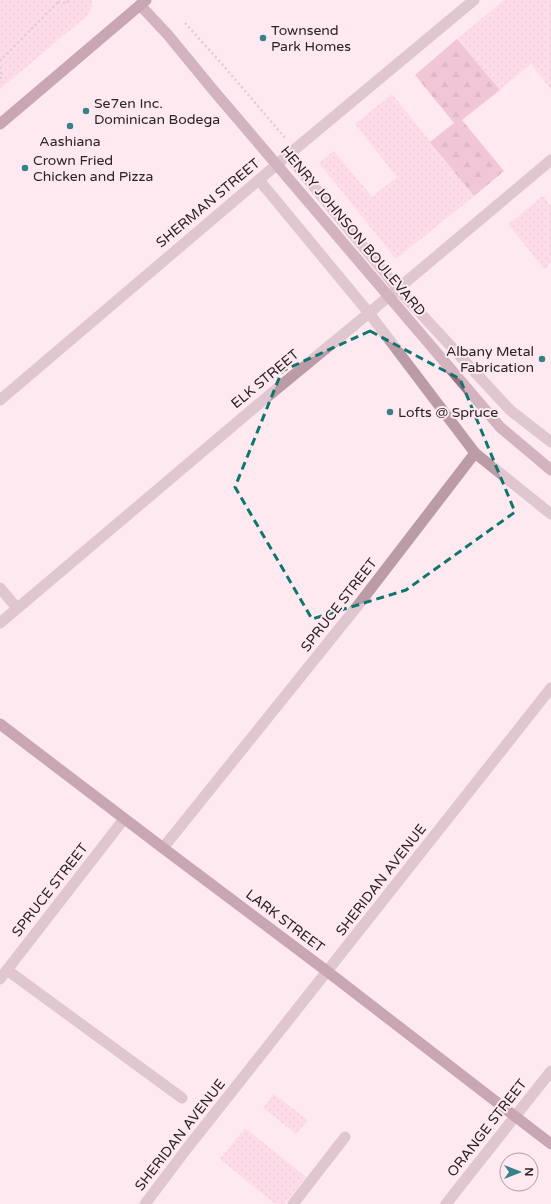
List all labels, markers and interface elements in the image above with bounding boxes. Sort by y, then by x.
place label: Townsend Park Homes [271,22,351,55]
marker: Townsend Park Homes [258,33,268,43]
place label: Se7en Inc. Dominican Bodega [94,95,220,128]
marker: Se7en Inc. Dominican Bodega [81,106,91,116]
marker: Aashiana [65,121,75,131]
place label: Aashiana [39,133,101,150]
street label: HENRY JOHNSON BOULEVARD [277,143,429,319]
place label: Crown Fried Chicken and Pizza [33,152,153,185]
street label: SHERMAN STREET [153,154,264,251]
marker: Crown Fried Chicken and Pizza [20,163,30,173]
place label: Albany Metal Fabrication [446,343,534,376]
street label: ELK STREET [228,346,303,412]
marker: Albany Metal Fabrication [537,354,547,364]
place label: Lofts @ Spruce [398,404,498,421]
marker: Lofts @ Spruce [385,407,395,417]
street label: SPRUCE STREET [297,555,381,655]
street label: SHERIDAN AVENUE [332,821,430,939]
street label: SPRUCE STREET [8,840,92,940]
street label: LARK STREET [242,886,328,956]
street label: SHERIDAN AVENUE [131,1076,229,1194]
street label: ORANGE STREET [444,1076,530,1180]
north arrow [499,1152,539,1192]

